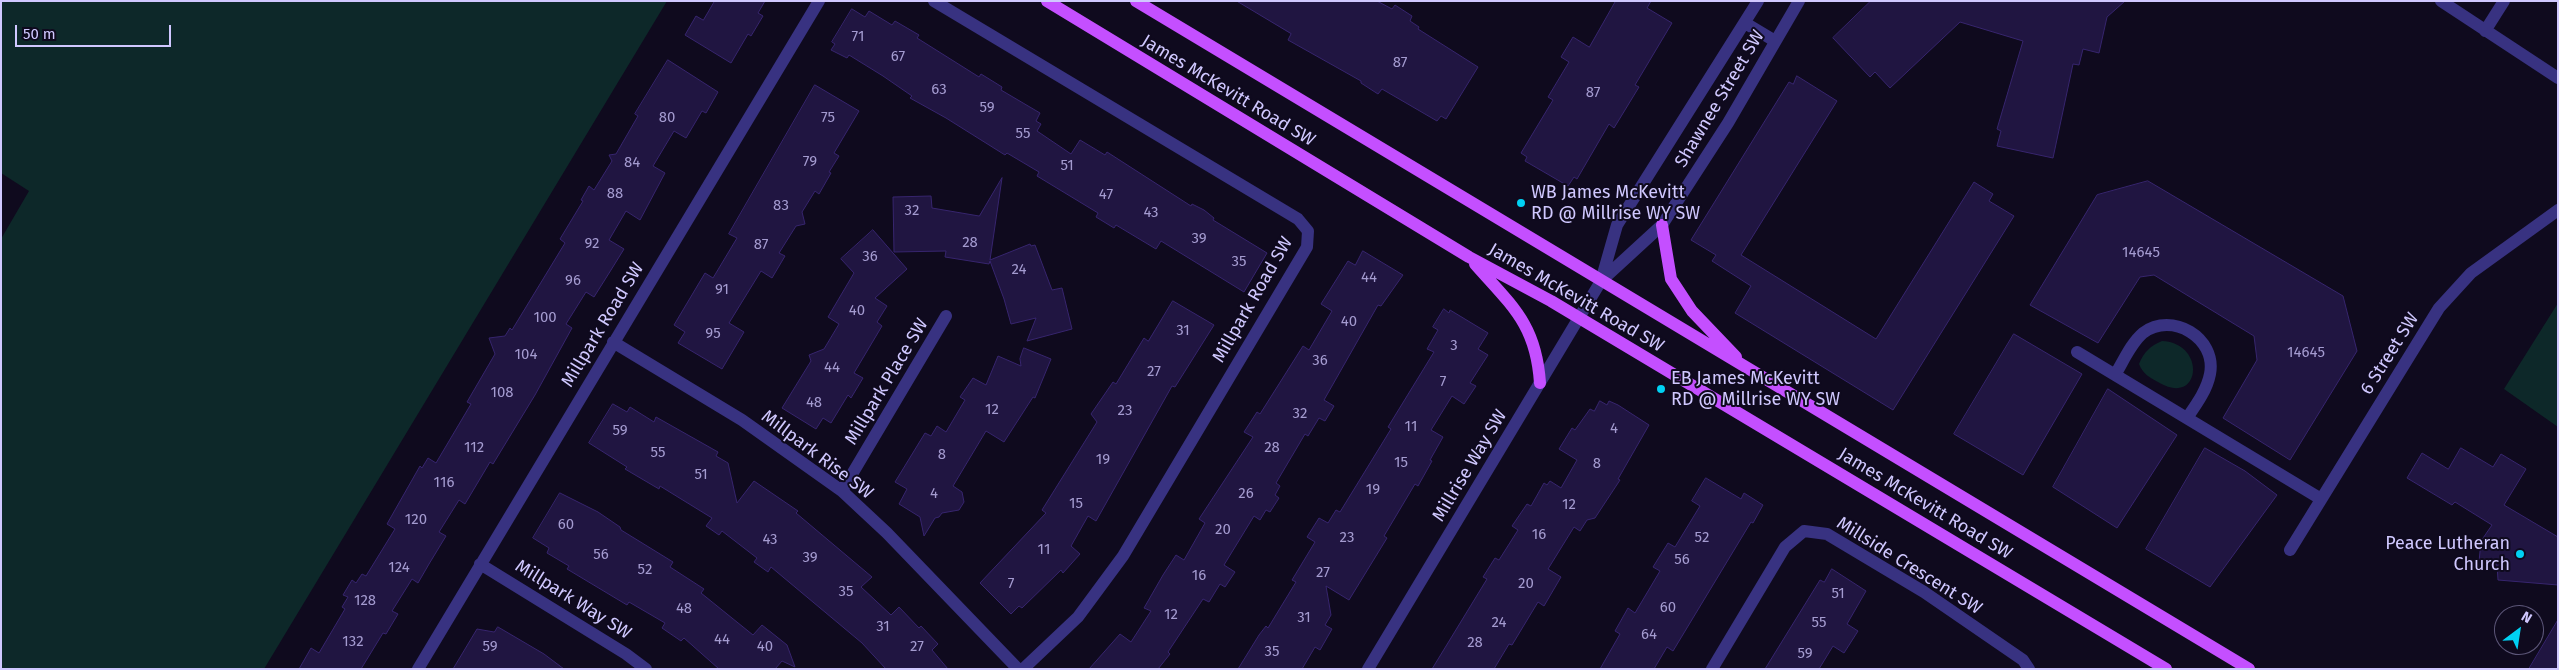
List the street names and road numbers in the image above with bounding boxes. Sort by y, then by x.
street label: Shawnee Street SW [1671,27,1769,171]
street label: James McKevitt Road SW [1137,31,1319,151]
street label: Millpark Road SW [1208,233,1298,367]
street label: James McKevitt Road SW [1484,239,1668,357]
street label: Millpark Road SW [557,259,649,391]
street label: 6 Street SW [2356,309,2424,399]
street label: Millpark Place SW [841,315,933,449]
street label: Millpark Rise SW [757,406,877,504]
street label: Millrise Way SW [1428,406,1512,526]
street label: James McKevitt Road SW [1834,444,2016,564]
street label: Millside Crescent SW [1832,513,1986,619]
street label: Millpark Way SW [511,556,635,644]

